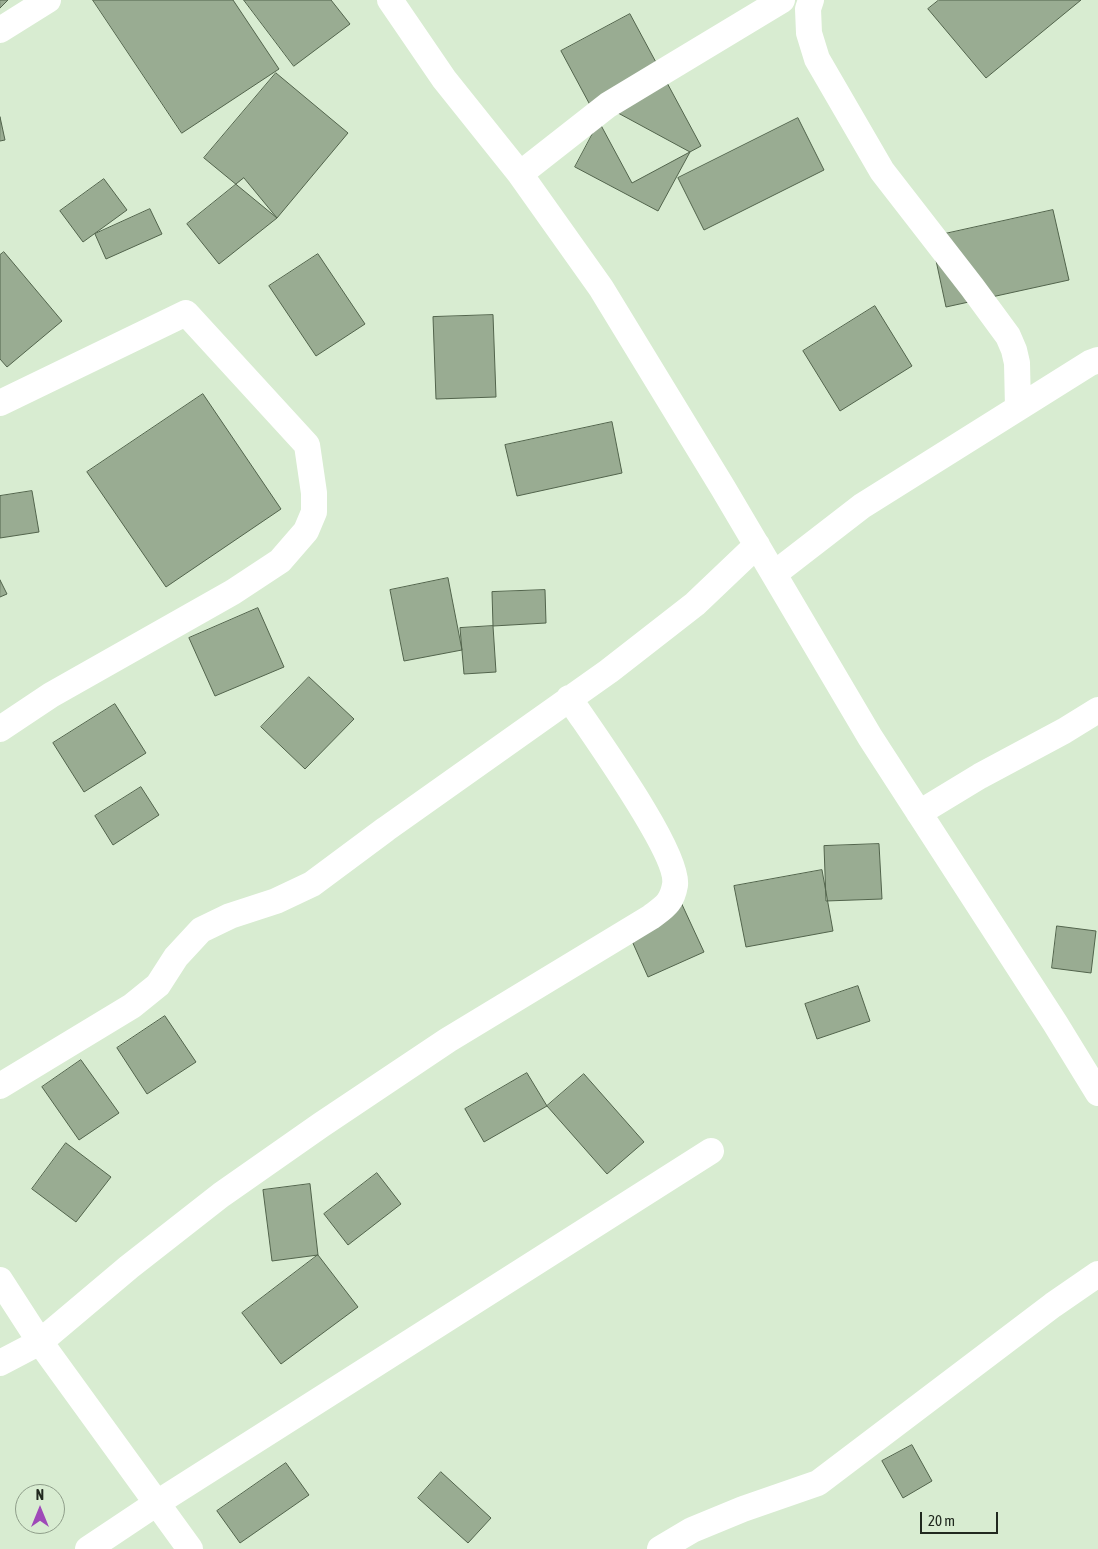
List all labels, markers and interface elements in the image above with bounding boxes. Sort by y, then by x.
north arrow [15,1484,65,1534]
text: N [36,1487,44,1503]
scale bar [923,1502,1000,1534]
text: 20 m [928,1512,955,1529]

